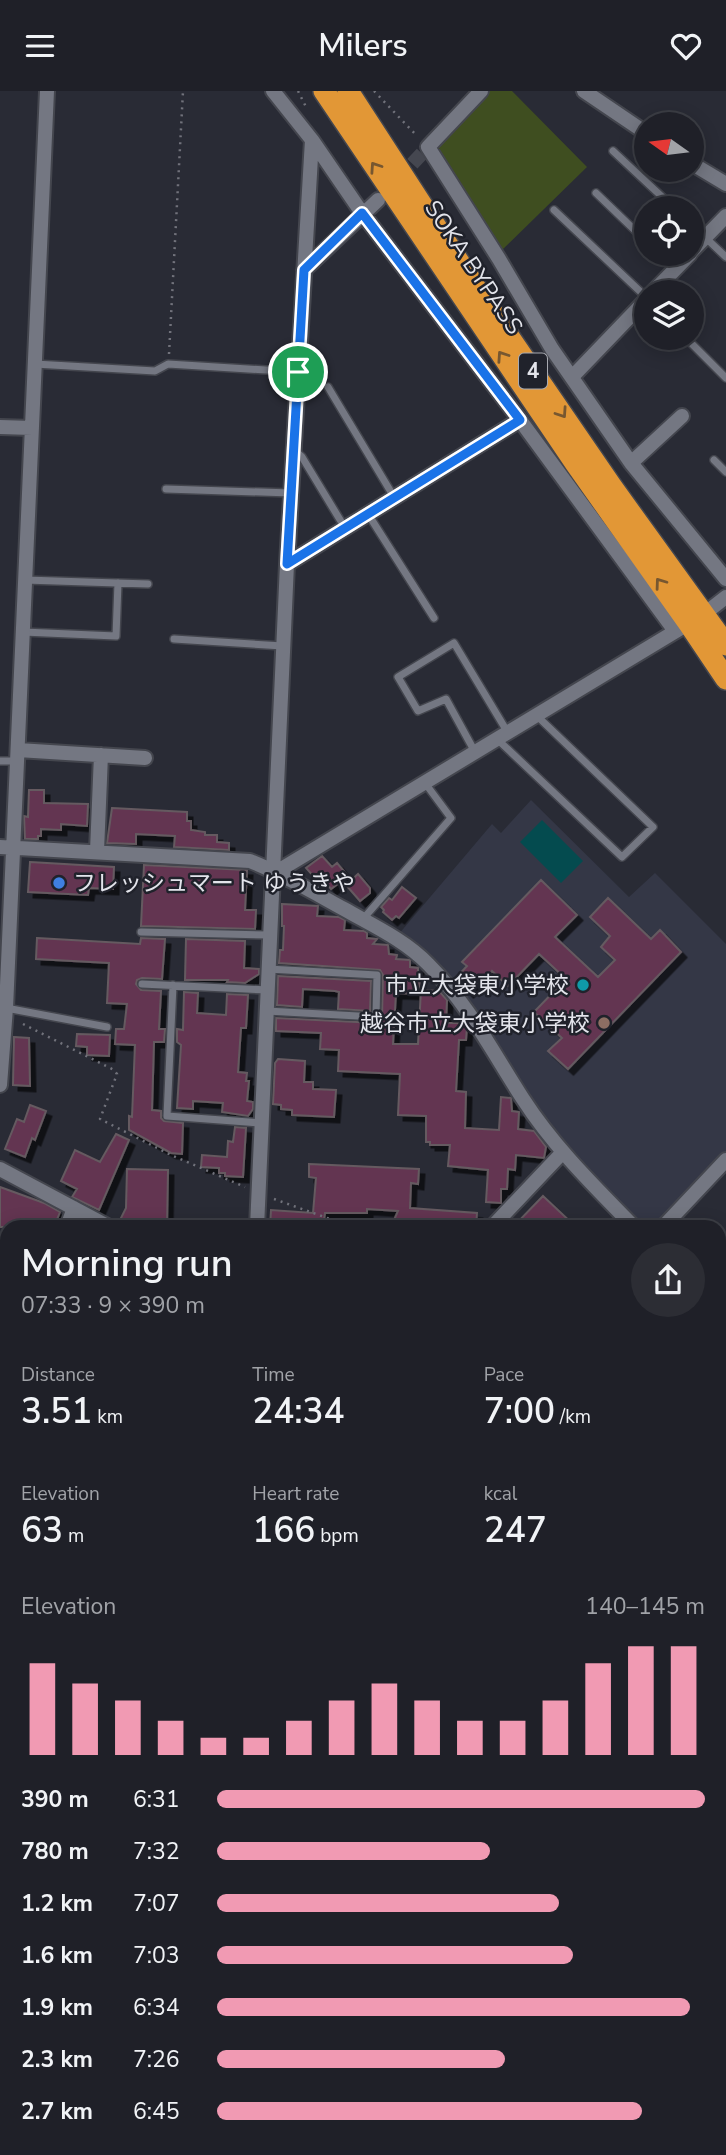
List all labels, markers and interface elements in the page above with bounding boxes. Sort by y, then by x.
text: Milers [318,24,408,67]
icon: menu [21,27,59,65]
icon: heart [667,27,705,65]
north arrow [634,112,704,182]
map controls [634,112,704,350]
one-way arrow [371,162,383,175]
street label: SOKA BYPASS [417,194,530,340]
button: locate [634,196,704,266]
button: layers [634,280,704,350]
pin [268,342,328,402]
one-way arrow [497,350,510,363]
icon: arrive [279,353,317,391]
road number: 4 [519,353,547,389]
one-way arrow [554,405,566,418]
one-way arrow [656,578,668,590]
place label: フレッシュマート ゆうきや [73,868,355,899]
marker: フレッシュマート ゆうきや [51,875,67,891]
place label: 市立大袋東小学校 [385,970,569,1001]
marker: 市立大袋東小学校 [575,977,591,993]
place label: 越谷市立大袋東小学校 [360,1008,590,1039]
marker: 越谷市立大袋東小学校 [596,1015,612,1031]
text: Morning run [21,1238,233,1289]
button: share [631,1243,705,1317]
text: 07:33 · 9 × 390 m [21,1290,205,1321]
text: Distance [21,1362,95,1388]
text: Time [252,1362,295,1388]
text: Pace [484,1362,524,1388]
text: 3.51 [21,1388,92,1435]
text: 24:34 [252,1388,345,1435]
text: 7:00 [484,1388,555,1435]
text: km [92,1404,123,1430]
text: /km [555,1404,591,1430]
text: Elevation [21,1481,100,1507]
text: Heart rate [252,1481,339,1507]
text: kcal [484,1481,517,1507]
text: 63 [21,1507,63,1554]
text: 166 [252,1507,315,1554]
text: 247 [484,1507,547,1554]
text: m [63,1523,84,1549]
text: bpm [315,1523,359,1549]
text: Elevation [21,1591,116,1622]
text: 140–145 m [585,1591,705,1622]
text: 390 m [21,1784,89,1815]
text: 6:31 [133,1784,180,1815]
text: 780 m [21,1836,89,1867]
text: 7:32 [133,1836,180,1867]
text: 1.2 km [21,1888,93,1919]
text: 7:07 [133,1888,180,1919]
text: 1.6 km [21,1940,93,1971]
text: 7:03 [133,1940,180,1971]
text: 1.9 km [21,1992,93,2023]
text: 6:34 [133,1992,180,2023]
text: 2.3 km [21,2044,93,2075]
text: 7:26 [133,2044,180,2075]
text: 2.7 km [21,2096,93,2127]
text: 6:45 [133,2096,180,2127]

